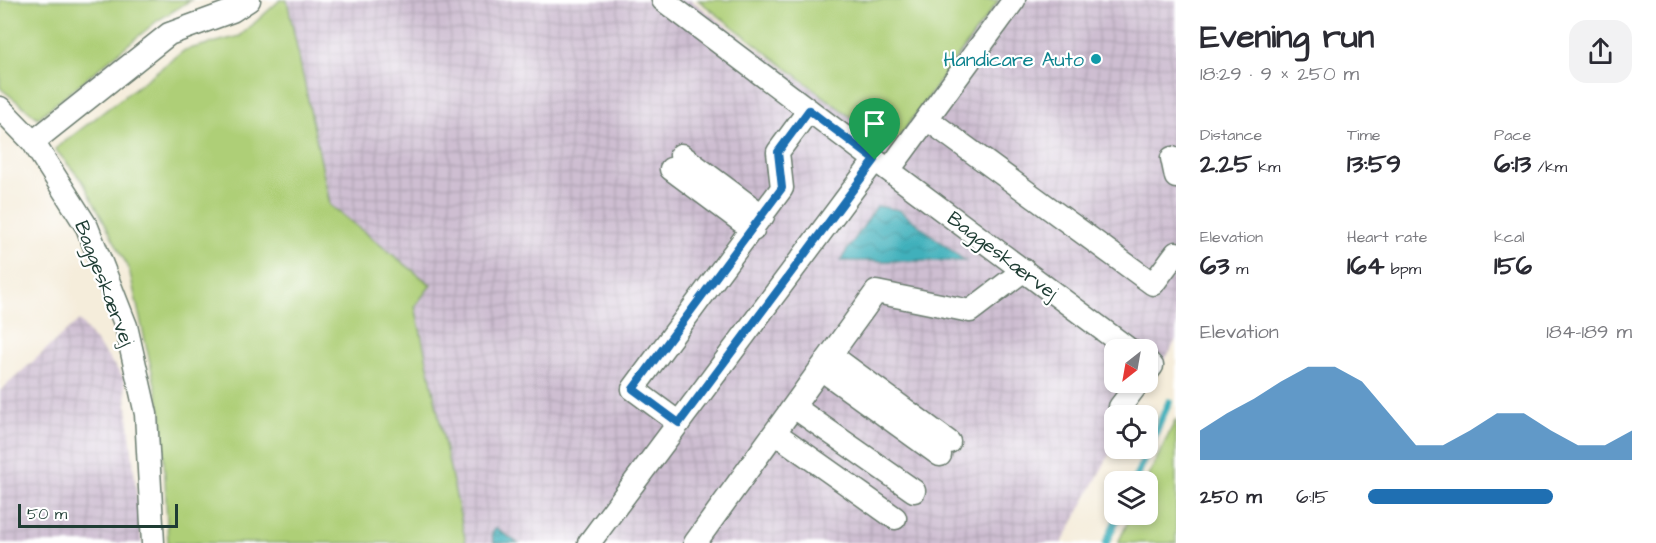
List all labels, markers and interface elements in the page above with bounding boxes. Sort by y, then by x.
text: Evening run [1200,14,1374,60]
button: share [1569,20,1632,83]
place label: Handicare Auto [943,46,1084,74]
marker: Handicare Auto [1089,52,1103,66]
text: 18:29 · 9 × 250 m [1200,60,1359,88]
pin [849,98,900,160]
icon: arrive [858,107,891,140]
text: Distance [1200,124,1262,146]
text: Time [1347,124,1381,146]
text: Pace [1494,124,1531,146]
text: 2.25 [1200,146,1252,182]
text: 13:59 [1347,146,1401,182]
text: 6:13 [1494,146,1531,182]
text: km [1252,156,1281,178]
text: /km [1531,156,1567,178]
street label: Baggeskærvej [940,205,1064,308]
street label: Baggeskærvej [66,217,141,351]
text: Elevation [1200,226,1263,248]
text: Heart rate [1347,226,1427,248]
text: kcal [1494,226,1525,248]
text: 63 [1200,248,1230,284]
text: 164 [1347,248,1384,284]
text: 156 [1494,248,1532,284]
text: m [1230,258,1248,280]
text: bpm [1384,258,1421,280]
text: Elevation [1200,318,1279,346]
text: 184–189 m [1546,318,1632,346]
north arrow [1104,339,1158,393]
map controls [1104,339,1158,525]
button: locate [1104,405,1158,459]
button: layers [1104,471,1158,525]
text: 250 m [1200,483,1262,511]
text: 6:15 [1296,483,1329,511]
scale bar [18,501,178,528]
text: 50 m [27,503,67,525]

